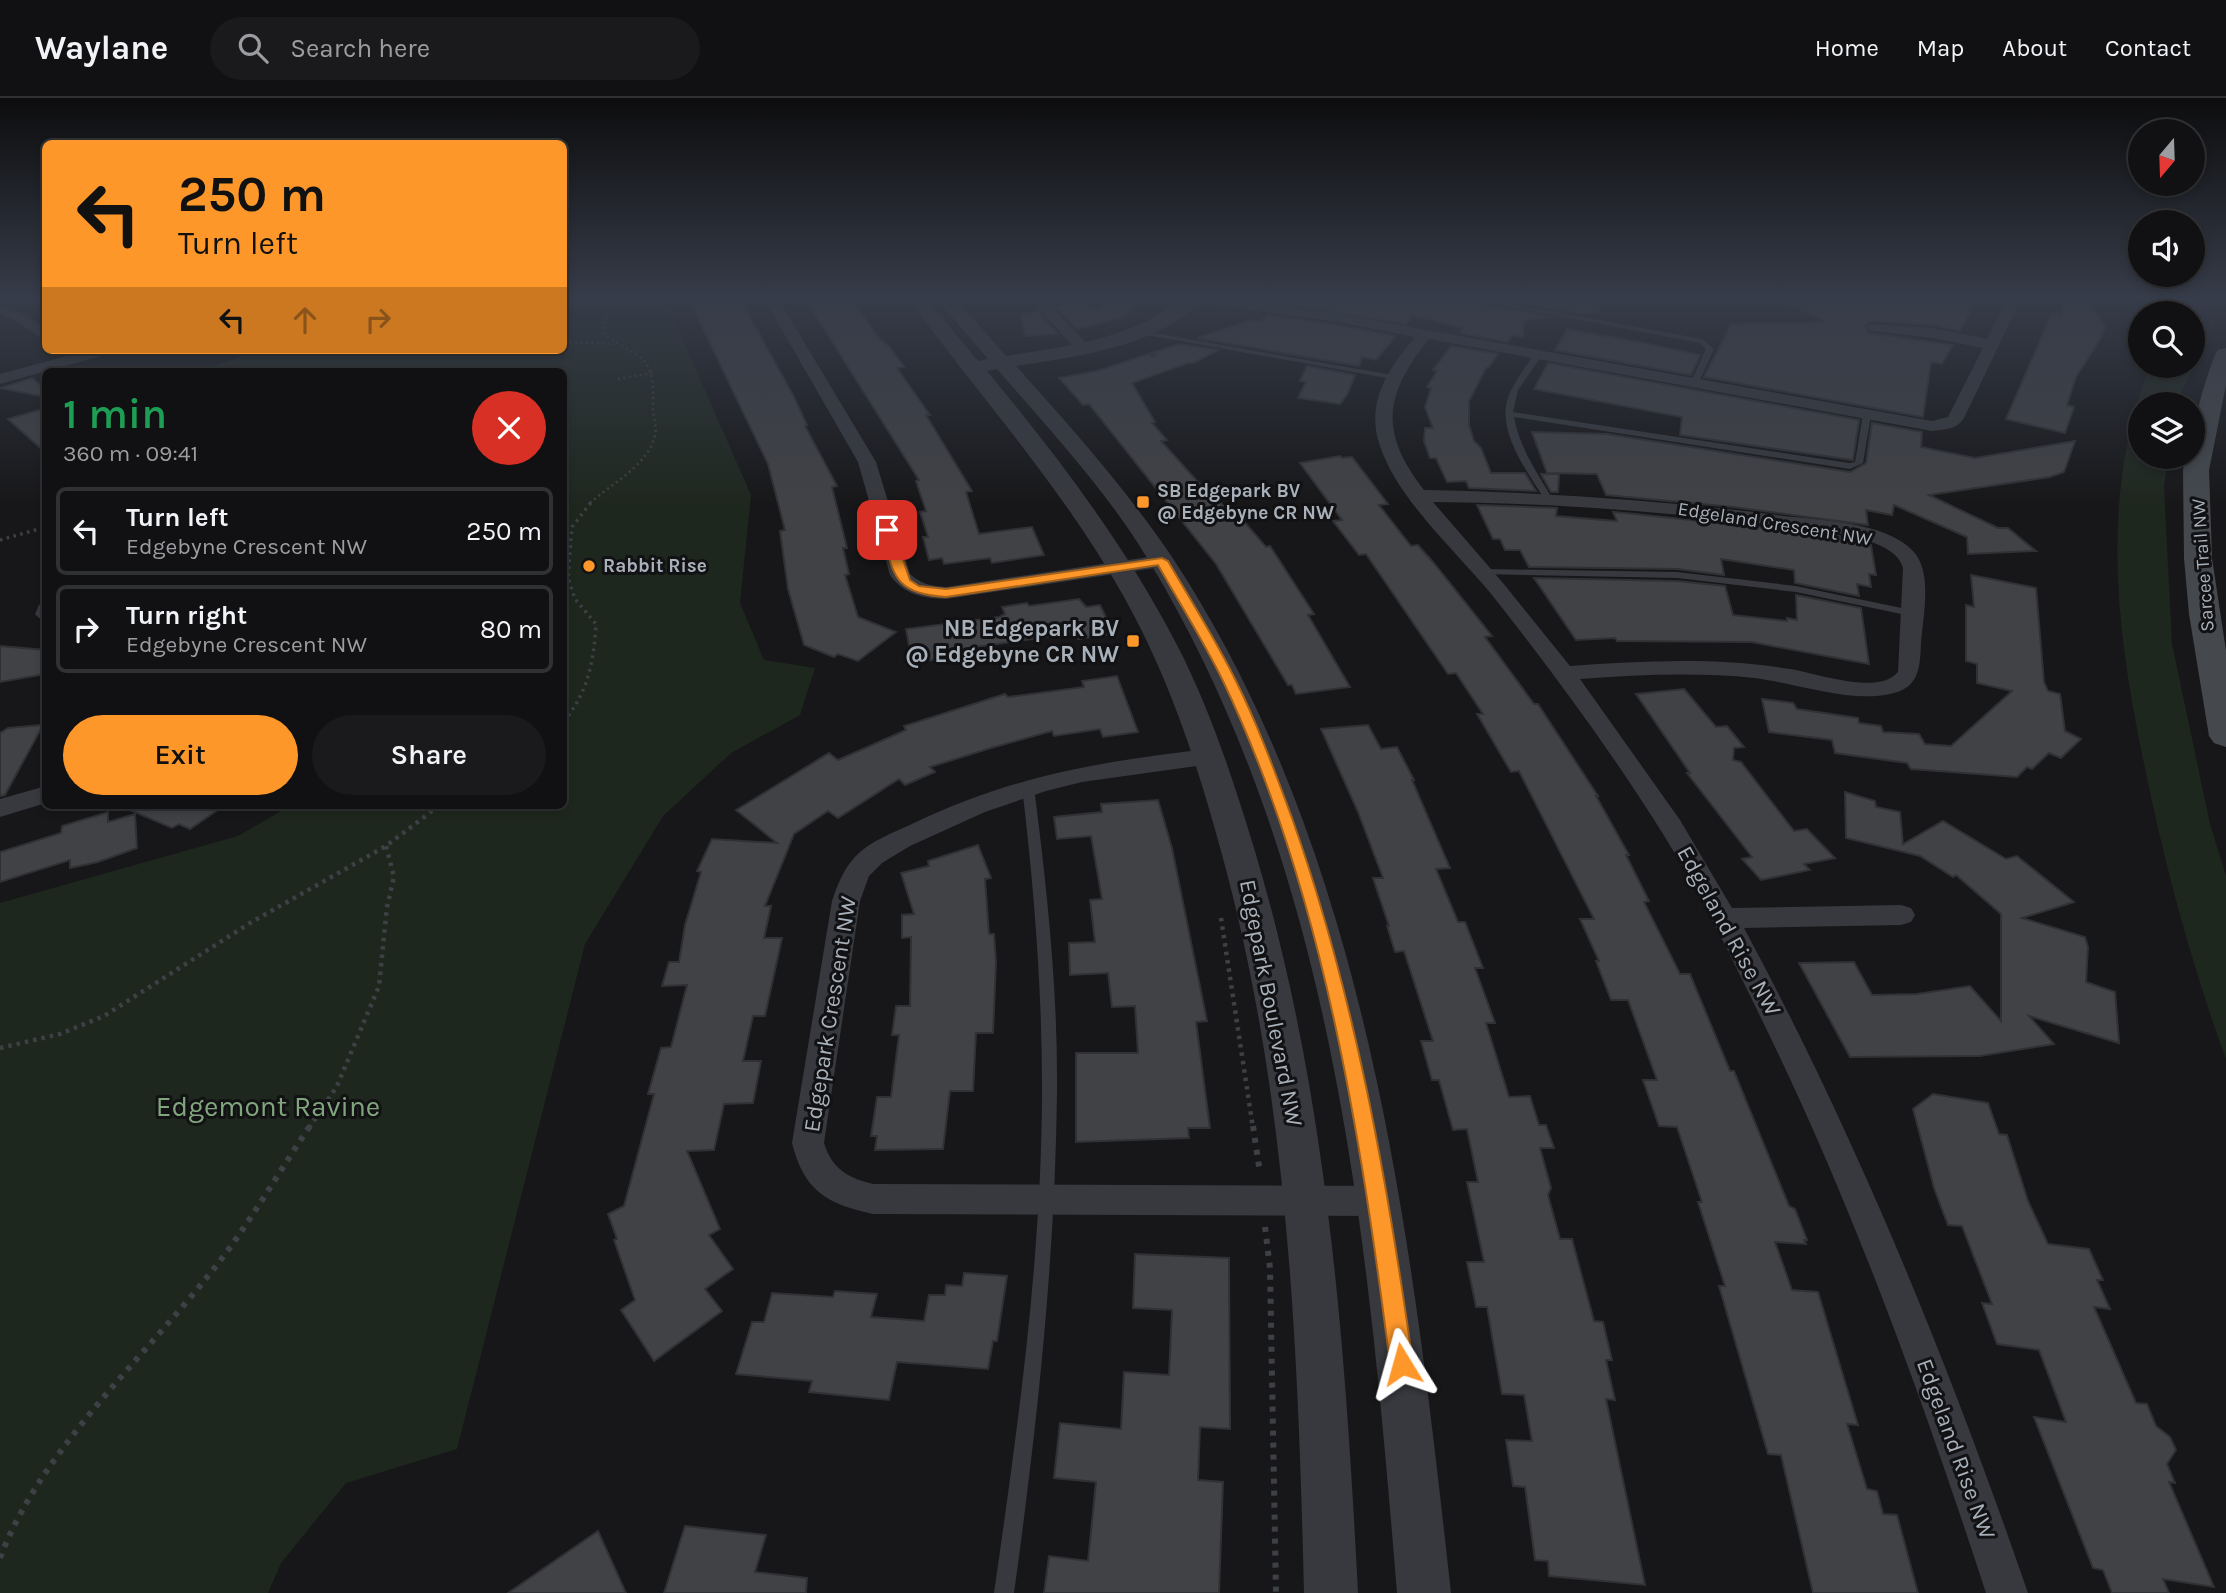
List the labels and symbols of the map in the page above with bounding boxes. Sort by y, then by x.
north arrow [2128,119,2205,196]
place label: SB Edgepark BV @ Edgebyne CR NW [1157,480,1334,524]
marker: SB Edgepark BV @ Edgebyne CR NW [1135,494,1151,510]
street label: Edgeland Crescent NW [1676,498,1874,550]
street label: Sarcee Trail NW [2187,498,2219,632]
pin [857,500,917,560]
place label: Rabbit Rise [603,555,707,577]
marker: Rabbit Rise [581,558,597,574]
place label: NB Edgepark BV @ Edgebyne CR NW [905,615,1119,668]
marker: NB Edgepark BV @ Edgebyne CR NW [1125,633,1141,649]
street label: Edgeland Rise NW [1671,841,1787,1021]
street label: Edgepark Boulevard NW [1234,877,1308,1129]
street label: Edgepark Crescent NW [798,894,862,1134]
park label: Edgemont Ravine [156,1090,380,1123]
position arrow [1365,1327,1439,1401]
street label: Edgeland Rise NW [1911,1355,2001,1543]

